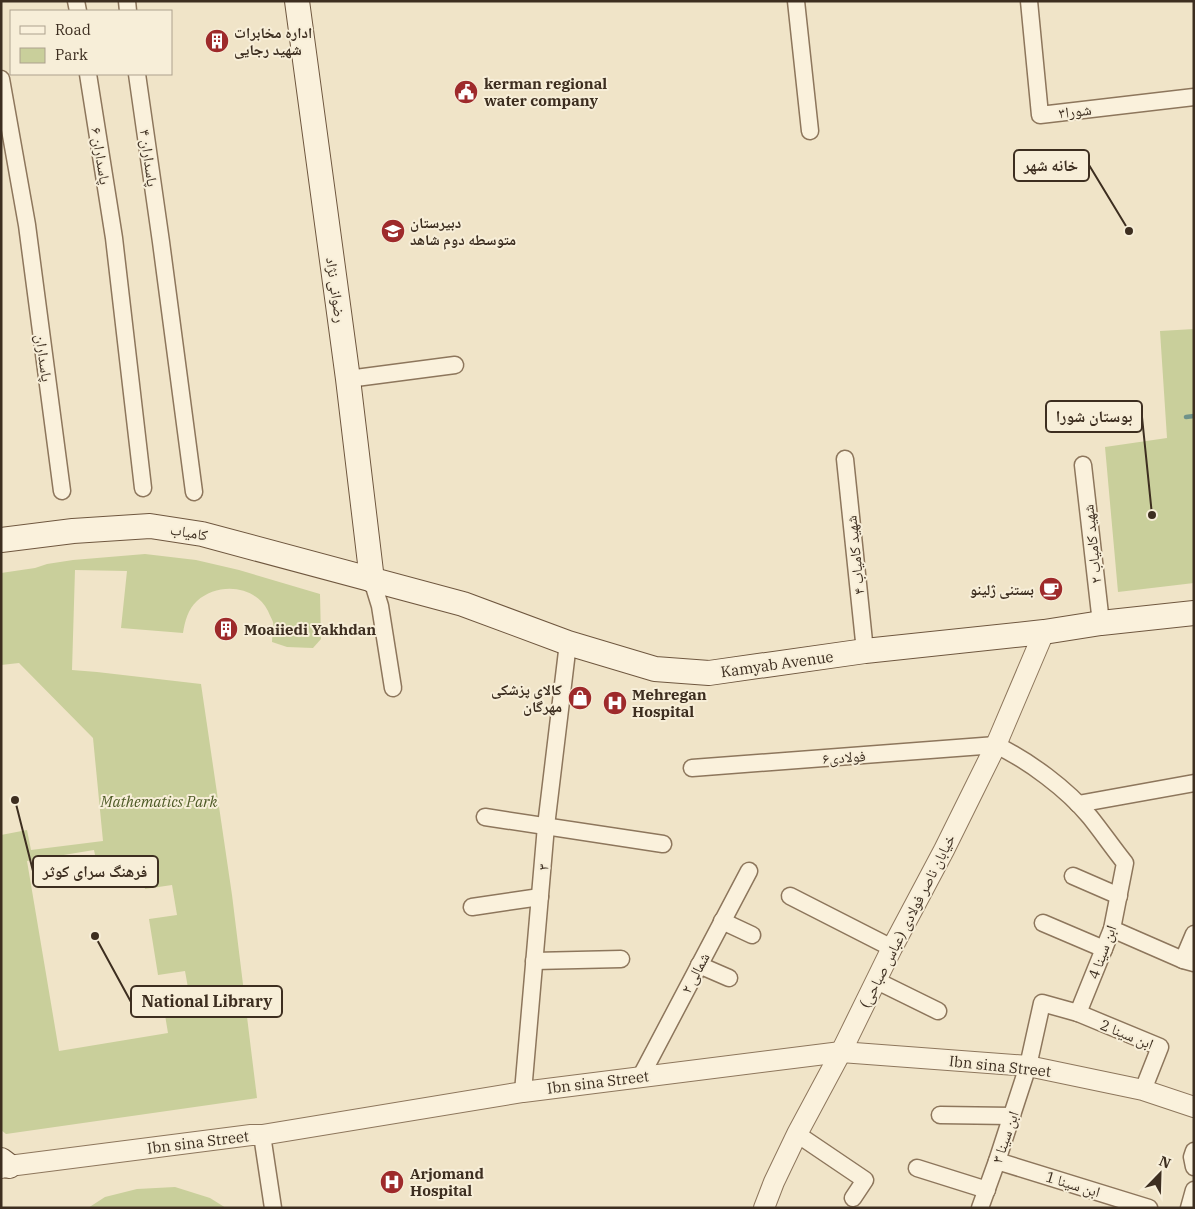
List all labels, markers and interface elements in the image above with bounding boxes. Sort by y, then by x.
legend [10,10,172,75]
text: Road [55,20,91,39]
place label: اداره مخابرات شهید رجایی [234,23,312,59]
building icon: اداره مخابرات شهید رجایی [204,28,230,54]
text: Park [55,45,88,64]
place label: kerman regional water company [484,74,607,110]
public building icon: kerman regional water company [453,79,479,105]
street label: شورا۳ [1057,100,1093,122]
street label: پاسداران ۶ [86,126,115,186]
street label: پاسداران ۴ [135,128,162,188]
callout: خانه شهر [1014,150,1089,181]
text: خانه شهر [1023,155,1078,175]
place label: دبیرستان متوسطه دوم شاهد [410,213,516,250]
school or university icon: دبیرستان متوسطه دوم شاهد [380,218,406,244]
street label: رضوانی نژاد [321,256,350,324]
street label: پاسداران [30,333,57,383]
callout: بوستان شورا [1046,401,1142,432]
text: بوستان شورا [1056,406,1132,426]
street label: شهید کامیاب ۲ [1078,503,1106,585]
street label: شهید کامیاب ۴ [841,514,869,596]
street label: کامیاب [169,519,209,545]
cafe icon: بستنی ژلینو [1038,576,1064,602]
place label: بستنی ژلینو [970,580,1034,599]
building icon: Moaiiedi Yakhdan [213,616,239,642]
place label: Moaiiedi Yakhdan [244,620,376,639]
street label: Kamyab Avenue [719,647,835,681]
place label: کالای پزشکی مهرگان [491,680,562,716]
shop icon: کالای پزشکی مهرگان [567,685,593,711]
place label: Mehregan Hospital [632,685,707,721]
hospital icon: Mehregan Hospital [602,690,628,716]
street label: فولادی۶ [822,746,866,769]
park label: Mathematics Park [99,792,218,811]
street label: خیابان ناصر فولادی (عباس صباحی) [855,831,960,1011]
callout: فرهنگ سرای کوثر [33,856,158,887]
text: فرهنگ سرای کوثر [42,861,148,881]
street label: ۳ [533,863,553,871]
street label: ابن سینا 4 [1084,922,1121,982]
street label: ۲ شمالی [676,949,715,997]
callout: National Library [131,986,282,1017]
text: National Library [142,991,273,1011]
street label: ابن سینا 2 [1097,1015,1156,1054]
street label: Ibn sina Street [948,1051,1052,1081]
street label: Ibn sina Street [546,1066,650,1098]
street label: ابن سینا ۳ [987,1109,1024,1166]
street label: Ibn sina Street [146,1126,250,1158]
north arrow [1135,1149,1185,1199]
text: N [1156,1152,1174,1172]
place label: Arjomand Hospital [410,1164,485,1200]
street label: ابن سینا 1 [1043,1167,1103,1202]
hospital icon: Arjomand Hospital [379,1169,405,1195]

